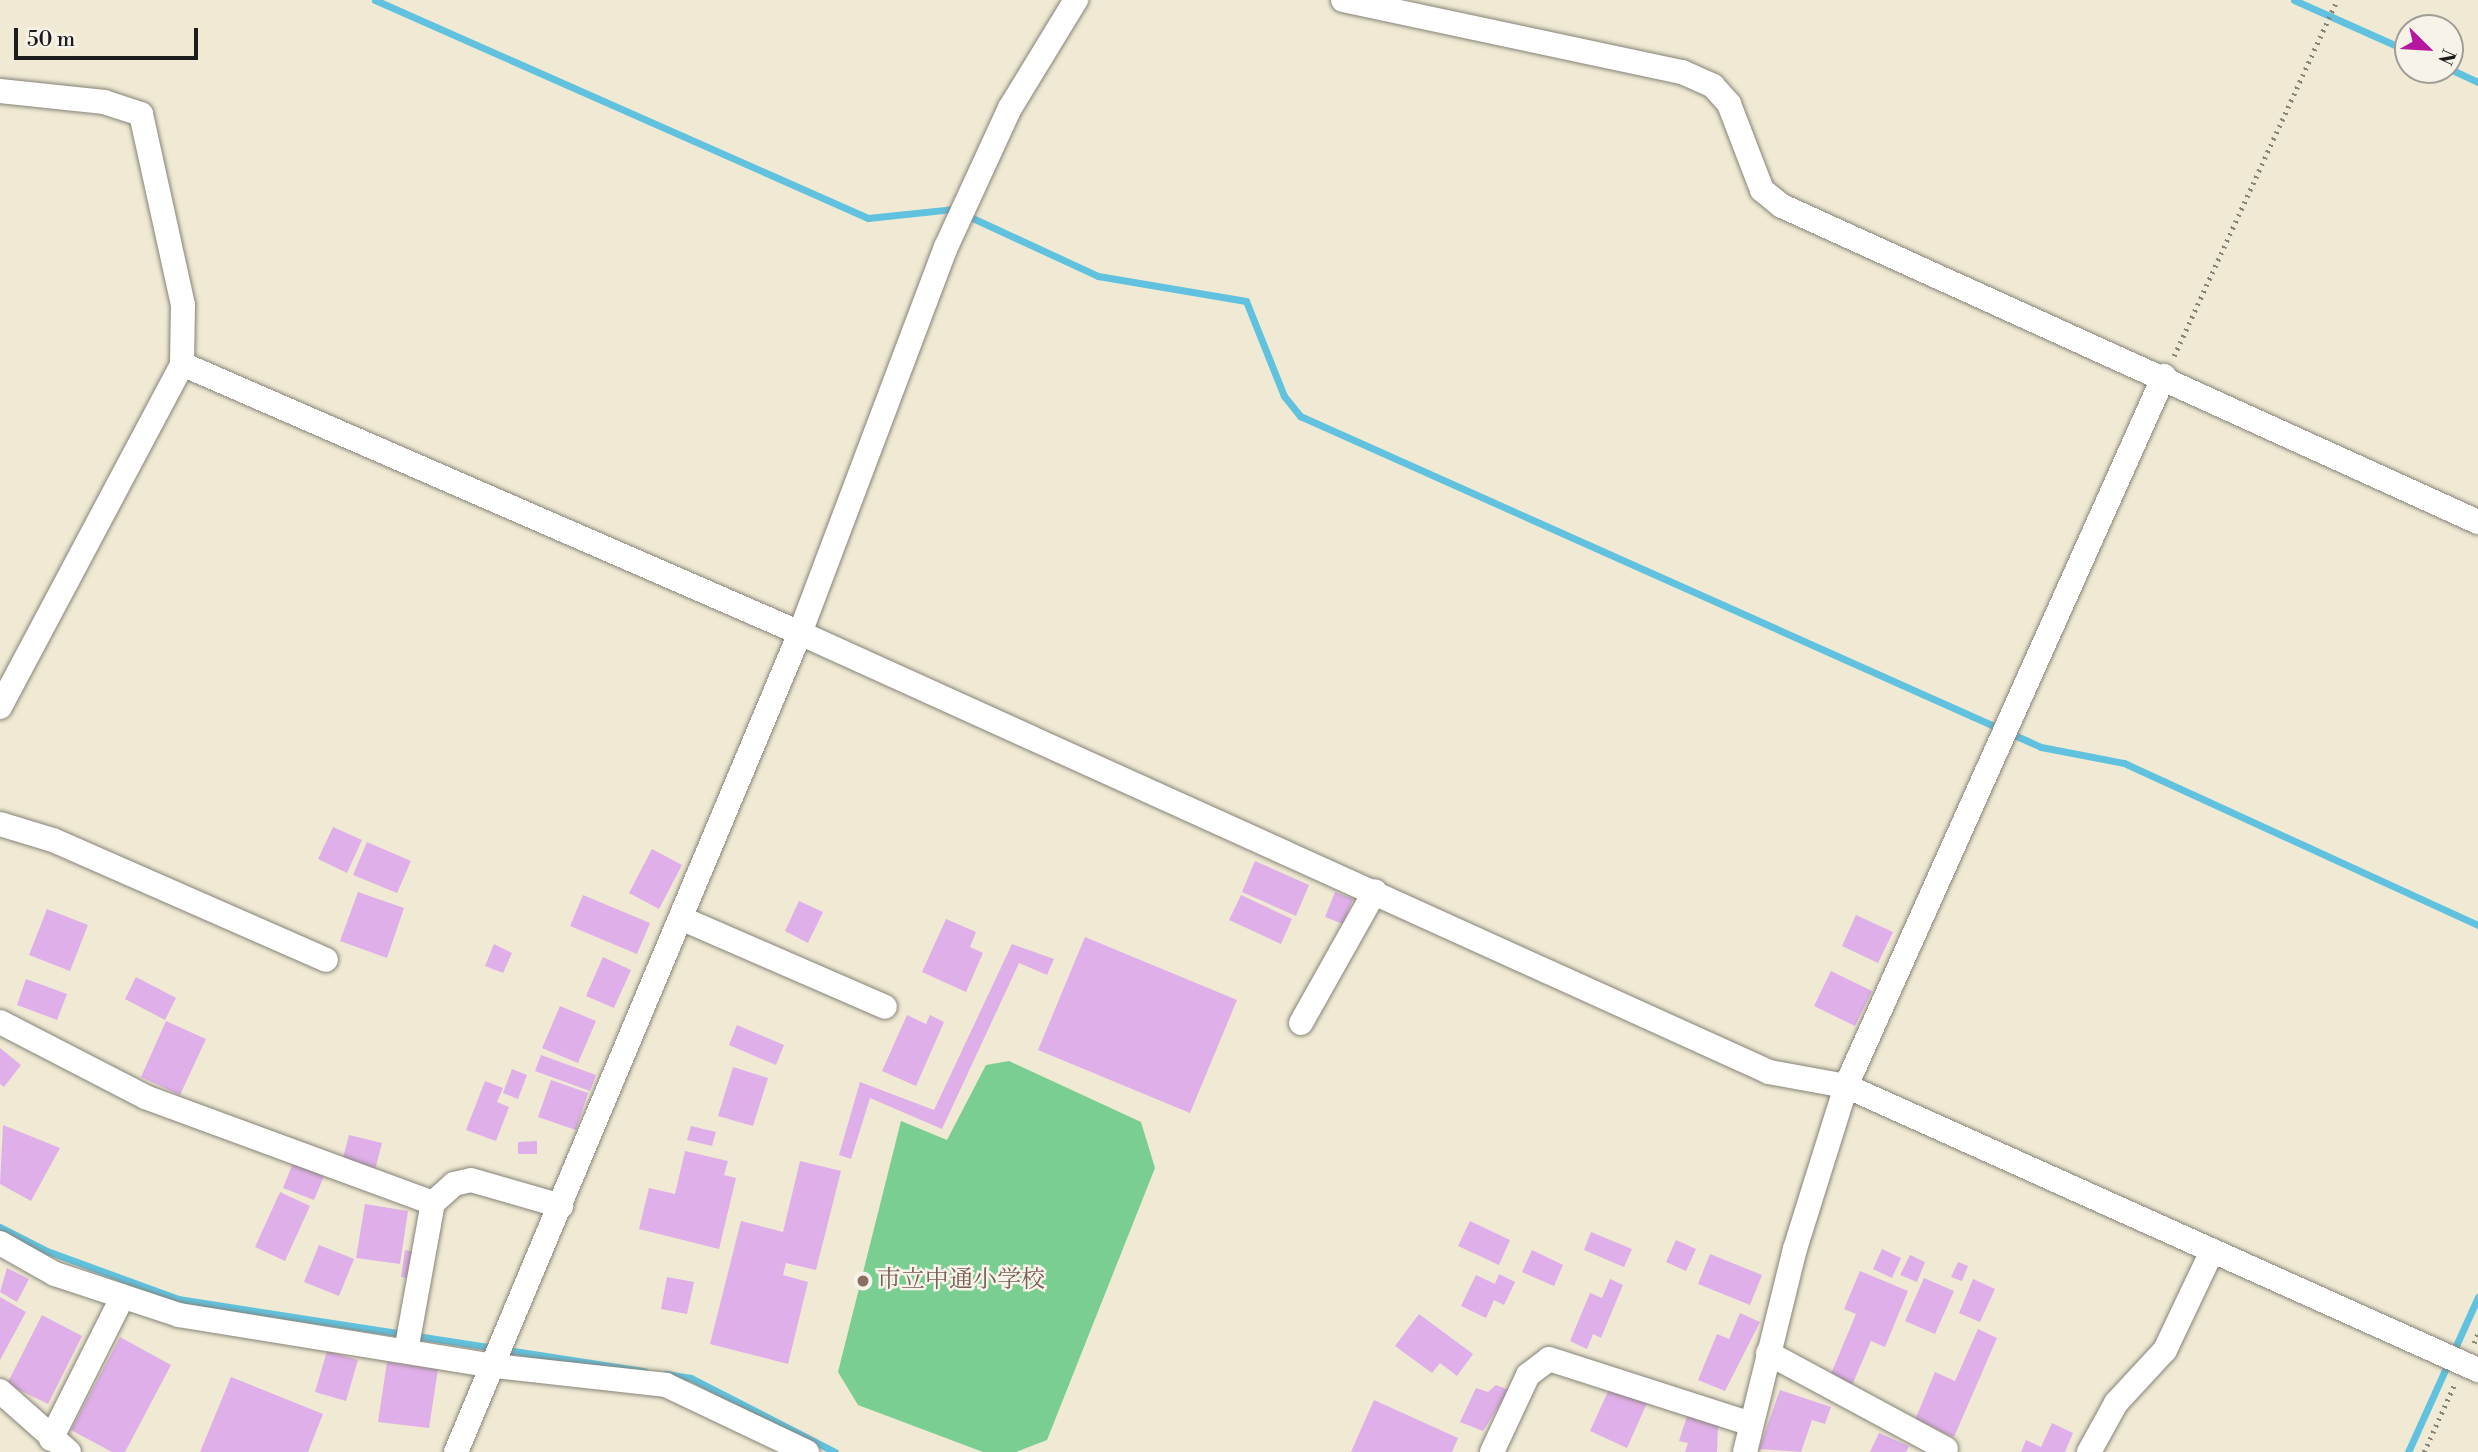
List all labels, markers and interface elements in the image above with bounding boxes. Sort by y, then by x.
scale bar [18,14,201,58]
north arrow [2394,14,2464,84]
text: 50 m [27,27,75,53]
text: N [2432,45,2460,68]
place label: 市立中通小学校 [877,1267,1045,1295]
marker: 市立中通小学校 [855,1273,871,1289]

